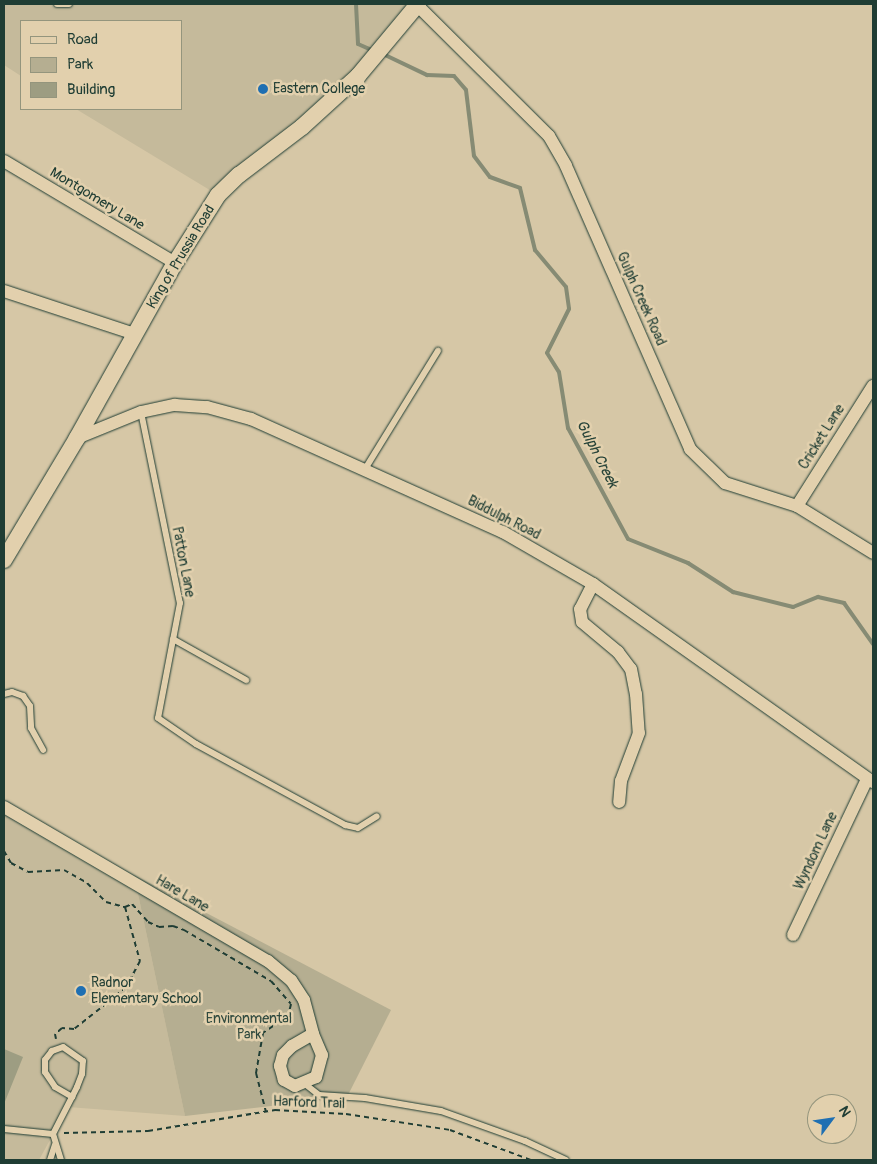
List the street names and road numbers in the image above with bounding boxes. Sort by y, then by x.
street label: Montgomery Lane [47,164,147,234]
street label: King of Prussia Road [143,202,219,312]
street label: Gulph Creek Road [613,249,669,349]
street label: Cricket Lane [795,401,849,473]
street label: Biddulph Road [465,492,543,544]
street label: Patton Lane [168,525,198,599]
street label: Wyndom Lane [791,809,841,893]
street label: Hare Lane [152,872,212,916]
street label: Harford Trail [273,1093,345,1113]

